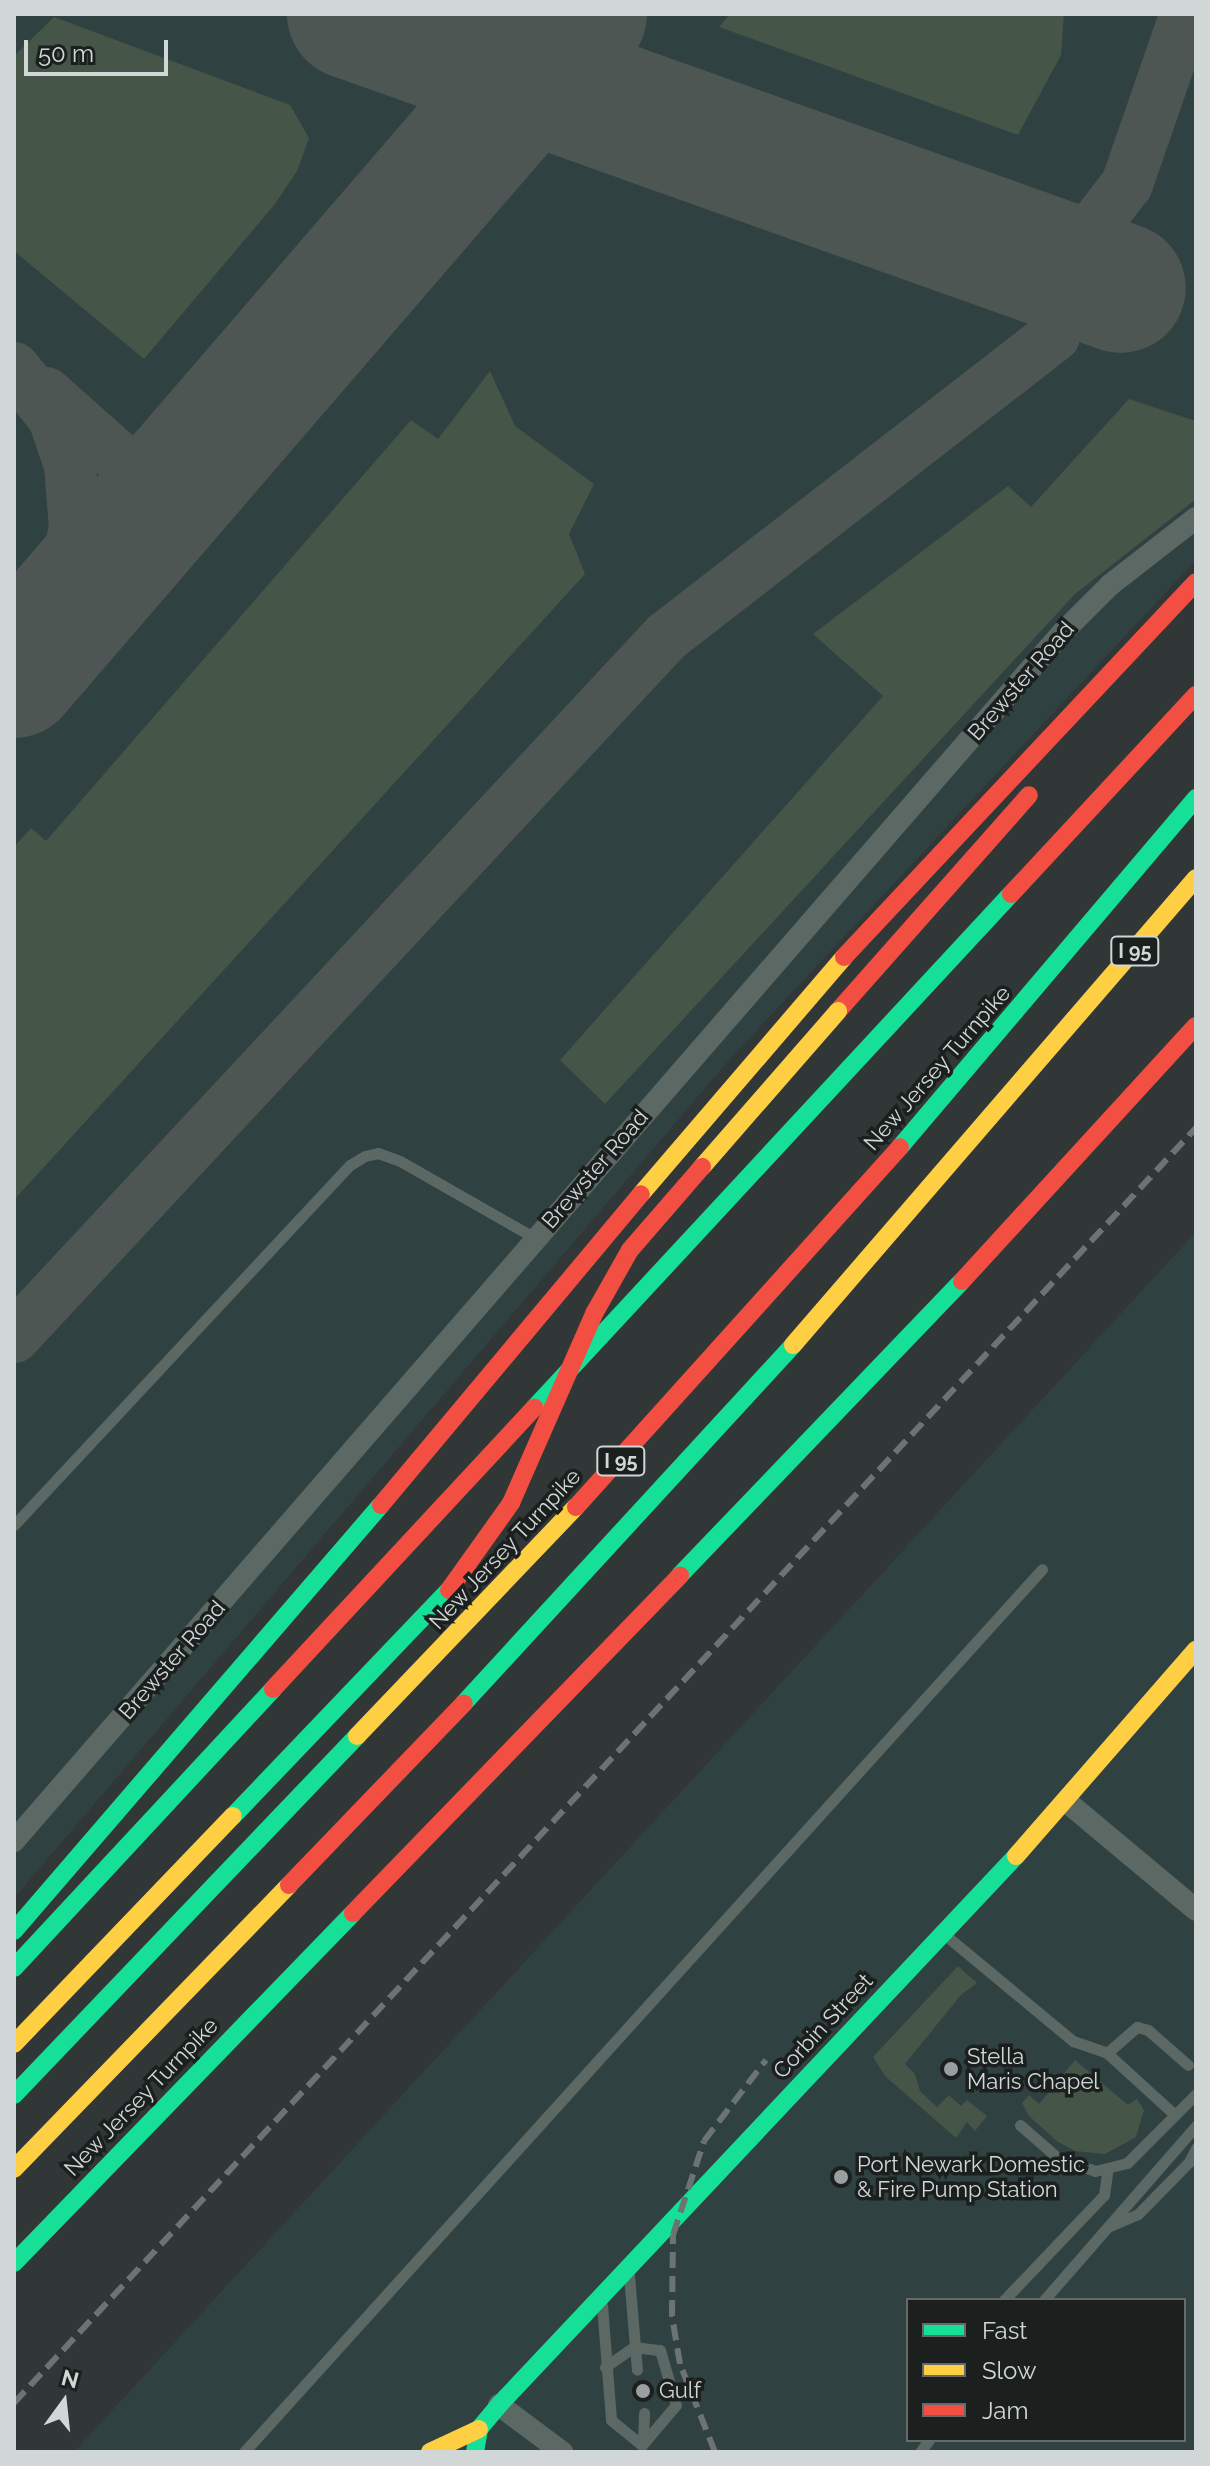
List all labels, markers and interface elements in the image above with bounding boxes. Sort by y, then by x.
scale bar [28,24,172,74]
text: 50 m [38,39,94,68]
street label: Brewster Road [962,616,1080,746]
road number: I 95 [1109,935,1161,967]
street label: New Jersey Turnpike [857,979,1017,1157]
street label: Brewster Road [536,1104,654,1234]
road number: I 95 [595,1445,647,1477]
street label: New Jersey Turnpike [423,1462,587,1636]
street label: Brewster Road [113,1595,231,1725]
street label: Corbin Street [768,1968,878,2084]
street label: New Jersey Turnpike [58,2012,224,2182]
place label: Stella Maris Chapel [967,2043,1099,2094]
marker: Stella Maris Chapel [942,2060,960,2078]
place label: Port Newark Domestic & Fire Pump Station [857,2151,1085,2202]
marker: Port Newark Domestic & Fire Pump Station [832,2168,850,2186]
legend [906,2298,1186,2442]
text: Fast [982,2316,1027,2345]
text: Slow [982,2356,1036,2385]
north arrow [24,2362,104,2442]
text: N [59,2364,82,2394]
place label: Gulf [659,2378,701,2404]
marker: Gulf [634,2382,652,2400]
text: Jam [982,2396,1028,2425]

